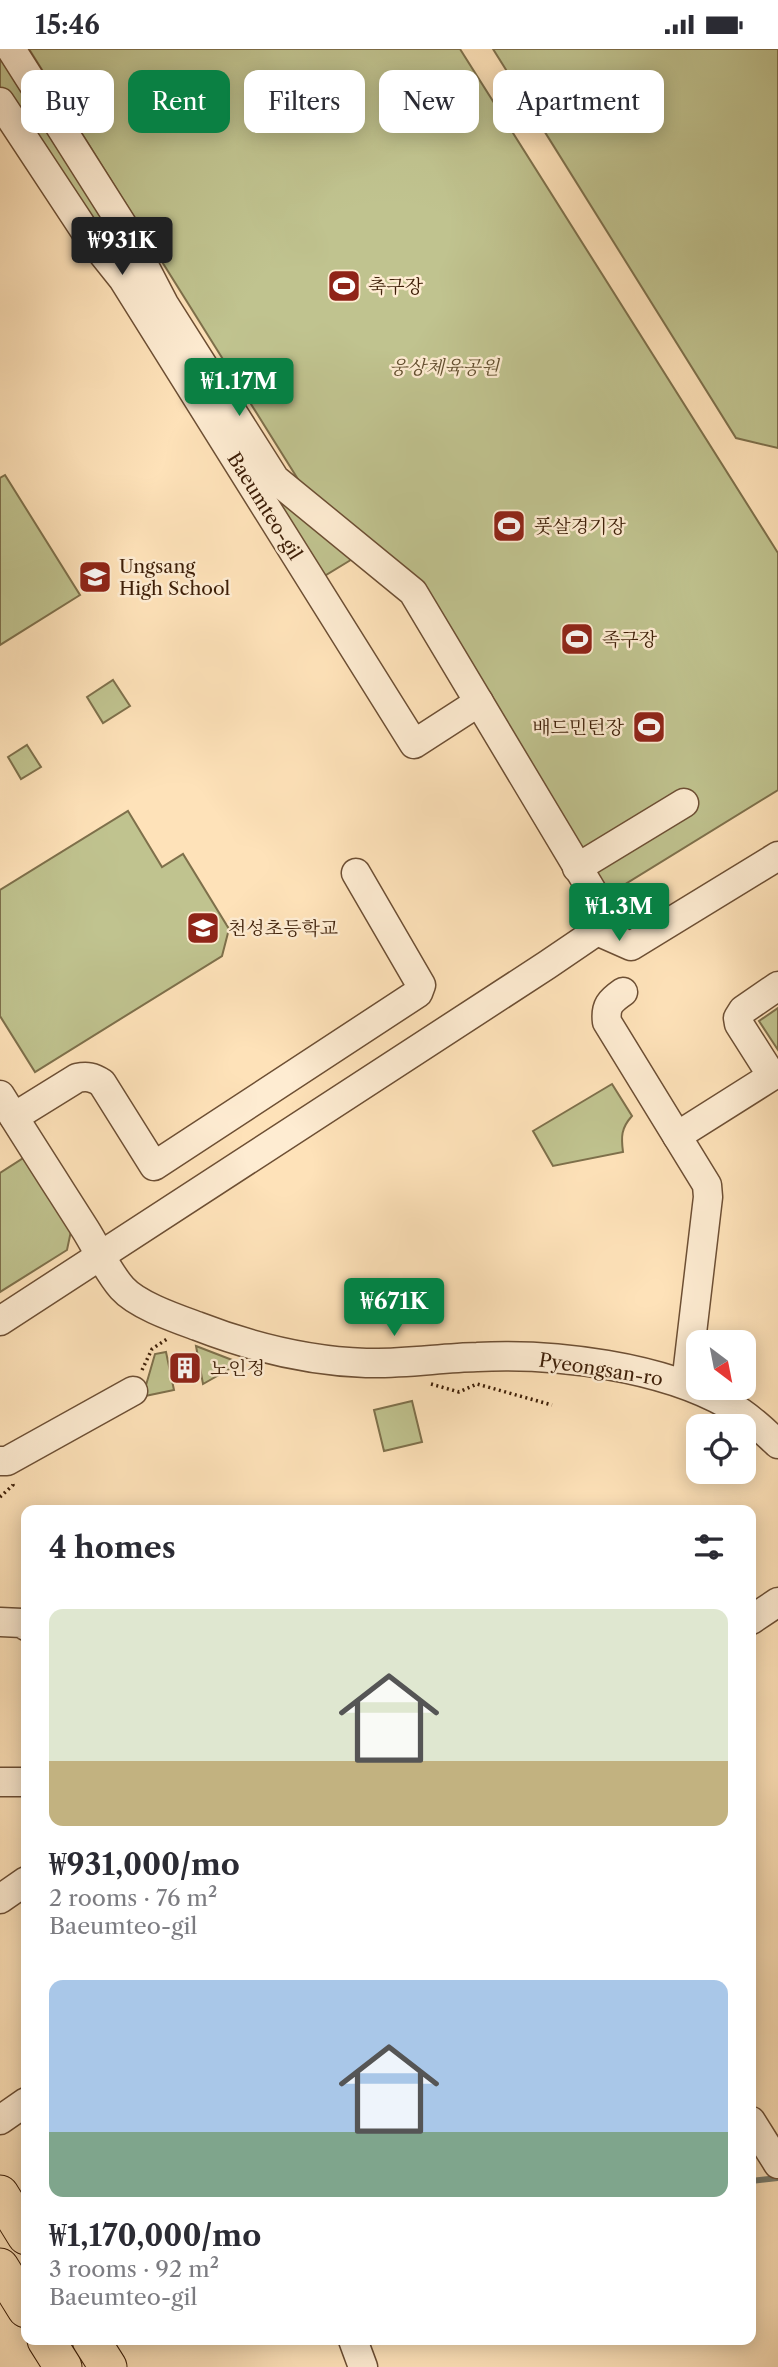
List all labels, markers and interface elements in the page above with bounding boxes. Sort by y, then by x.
text: 15:46 [35,9,100,41]
chip: Buy [21,70,114,133]
chip: Rent [128,70,230,133]
chip: Filters [244,70,365,133]
chip: New [379,70,479,133]
chip: Apartment [493,70,664,133]
pin: ₩931K [73,217,171,277]
text: ₩931K [88,226,156,254]
sports icon: 축구장 [325,267,363,305]
place label: 축구장 [368,275,424,298]
park label: 웅상체육공원 [389,356,501,379]
pin: ₩1.17M [182,359,296,418]
text: ₩1.17M [200,367,278,395]
street label: Baeumteo-gil [222,448,307,565]
sports icon: 풋살경기장 [490,507,528,545]
place label: 풋살경기장 [534,515,626,538]
place label: Ungsang High School [119,555,231,600]
school or university icon: Ungsang High School [76,558,114,596]
sports icon: 족구장 [558,620,596,658]
place label: 족구장 [602,628,658,651]
sports icon: 배드민턴장 [630,708,668,746]
place label: 배드민턴장 [532,716,625,739]
pin: ₩1.3M [570,883,668,943]
text: ₩1.3M [585,892,653,920]
school or university icon: 천성초등학교 [184,909,222,947]
place label: 천성초등학교 [228,917,338,940]
pin: ₩671K [345,1279,443,1338]
text: ₩671K [360,1287,428,1315]
north arrow [686,1330,756,1400]
map controls [686,1330,756,1484]
street label: Pyeongsan-ro [537,1348,665,1391]
building icon: 노인정 [166,1349,204,1387]
place label: 노인정 [210,1357,265,1380]
button: locate [686,1414,756,1484]
icon: filters [690,1528,728,1566]
text: 4 homes [49,1529,176,1566]
icon: home [326,1655,452,1781]
text: ₩931,000/mo [49,1846,240,1883]
text: 2 rooms · 76 m² [49,1884,217,1912]
text: Baeumteo-gil [49,1912,197,1940]
icon: home [326,2026,452,2152]
text: ₩1,170,000/mo [49,2217,261,2254]
text: 3 rooms · 92 m² [49,2255,219,2283]
text: Baeumteo-gil [49,2283,197,2311]

